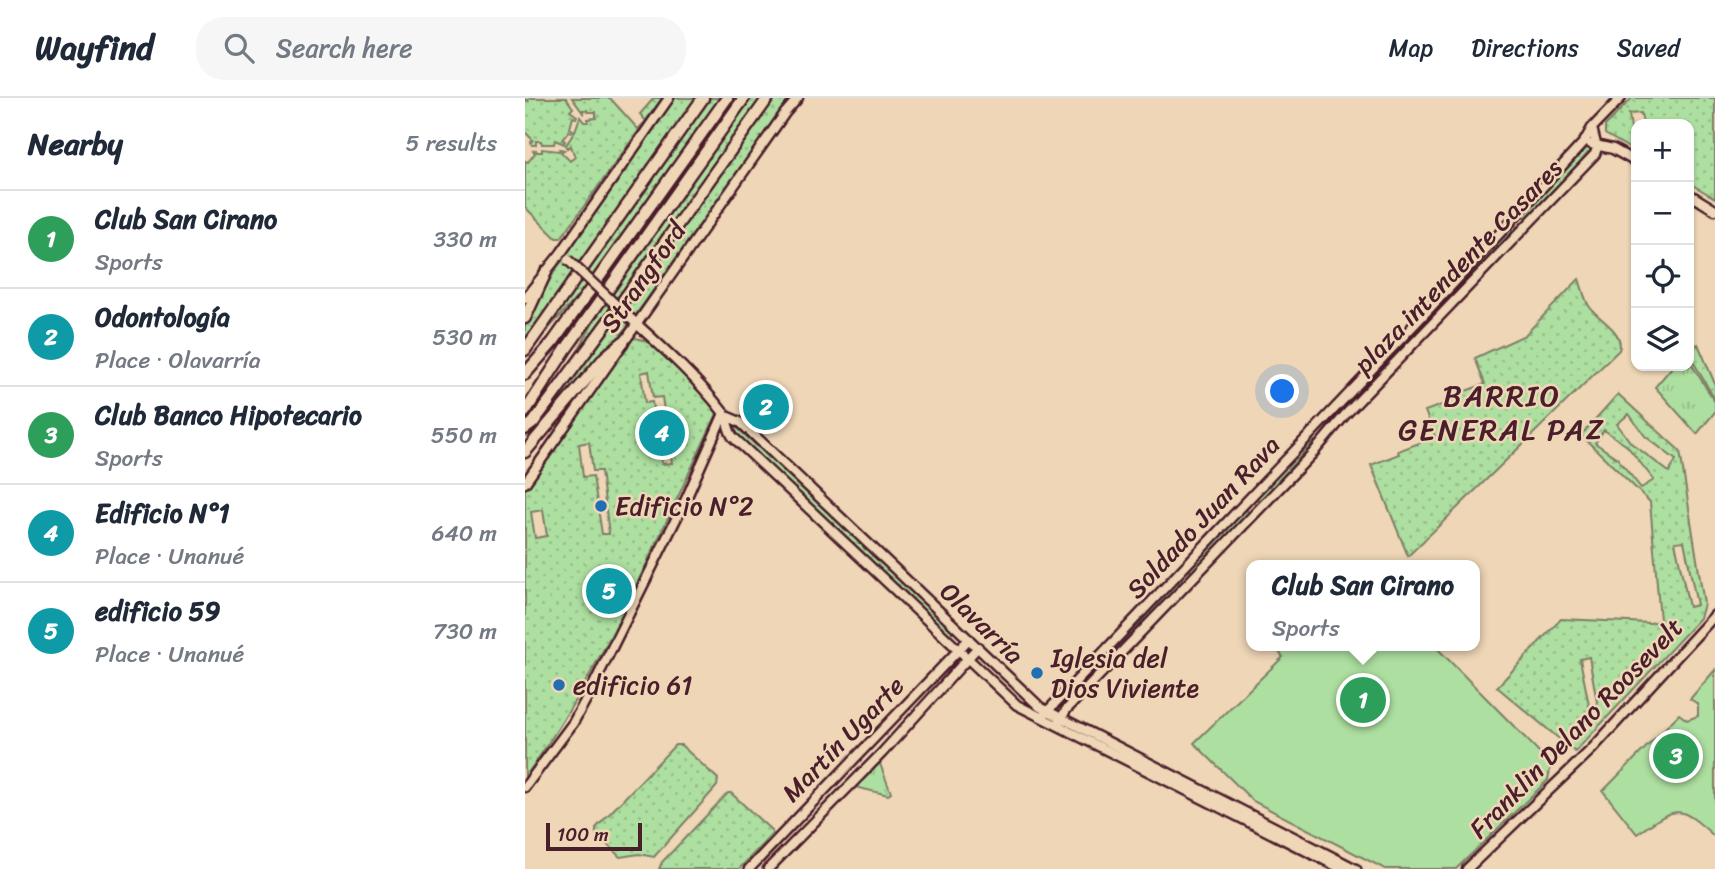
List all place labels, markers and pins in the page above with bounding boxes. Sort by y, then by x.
pin: 2 [743,381,789,433]
pin: 4 [639,407,685,459]
place label: Edificio N°2 [615,483,753,529]
marker: Edificio N°2 [593,498,609,514]
pin: 5 [586,565,632,617]
place label: Iglesia del Dios Viviente [1050,635,1199,711]
place label: edificio 61 [573,662,693,708]
marker: Iglesia del Dios Viviente [1029,665,1045,681]
pin: 1 [1340,674,1386,726]
marker: edificio 61 [551,677,567,693]
pin: 3 [1653,730,1699,782]

